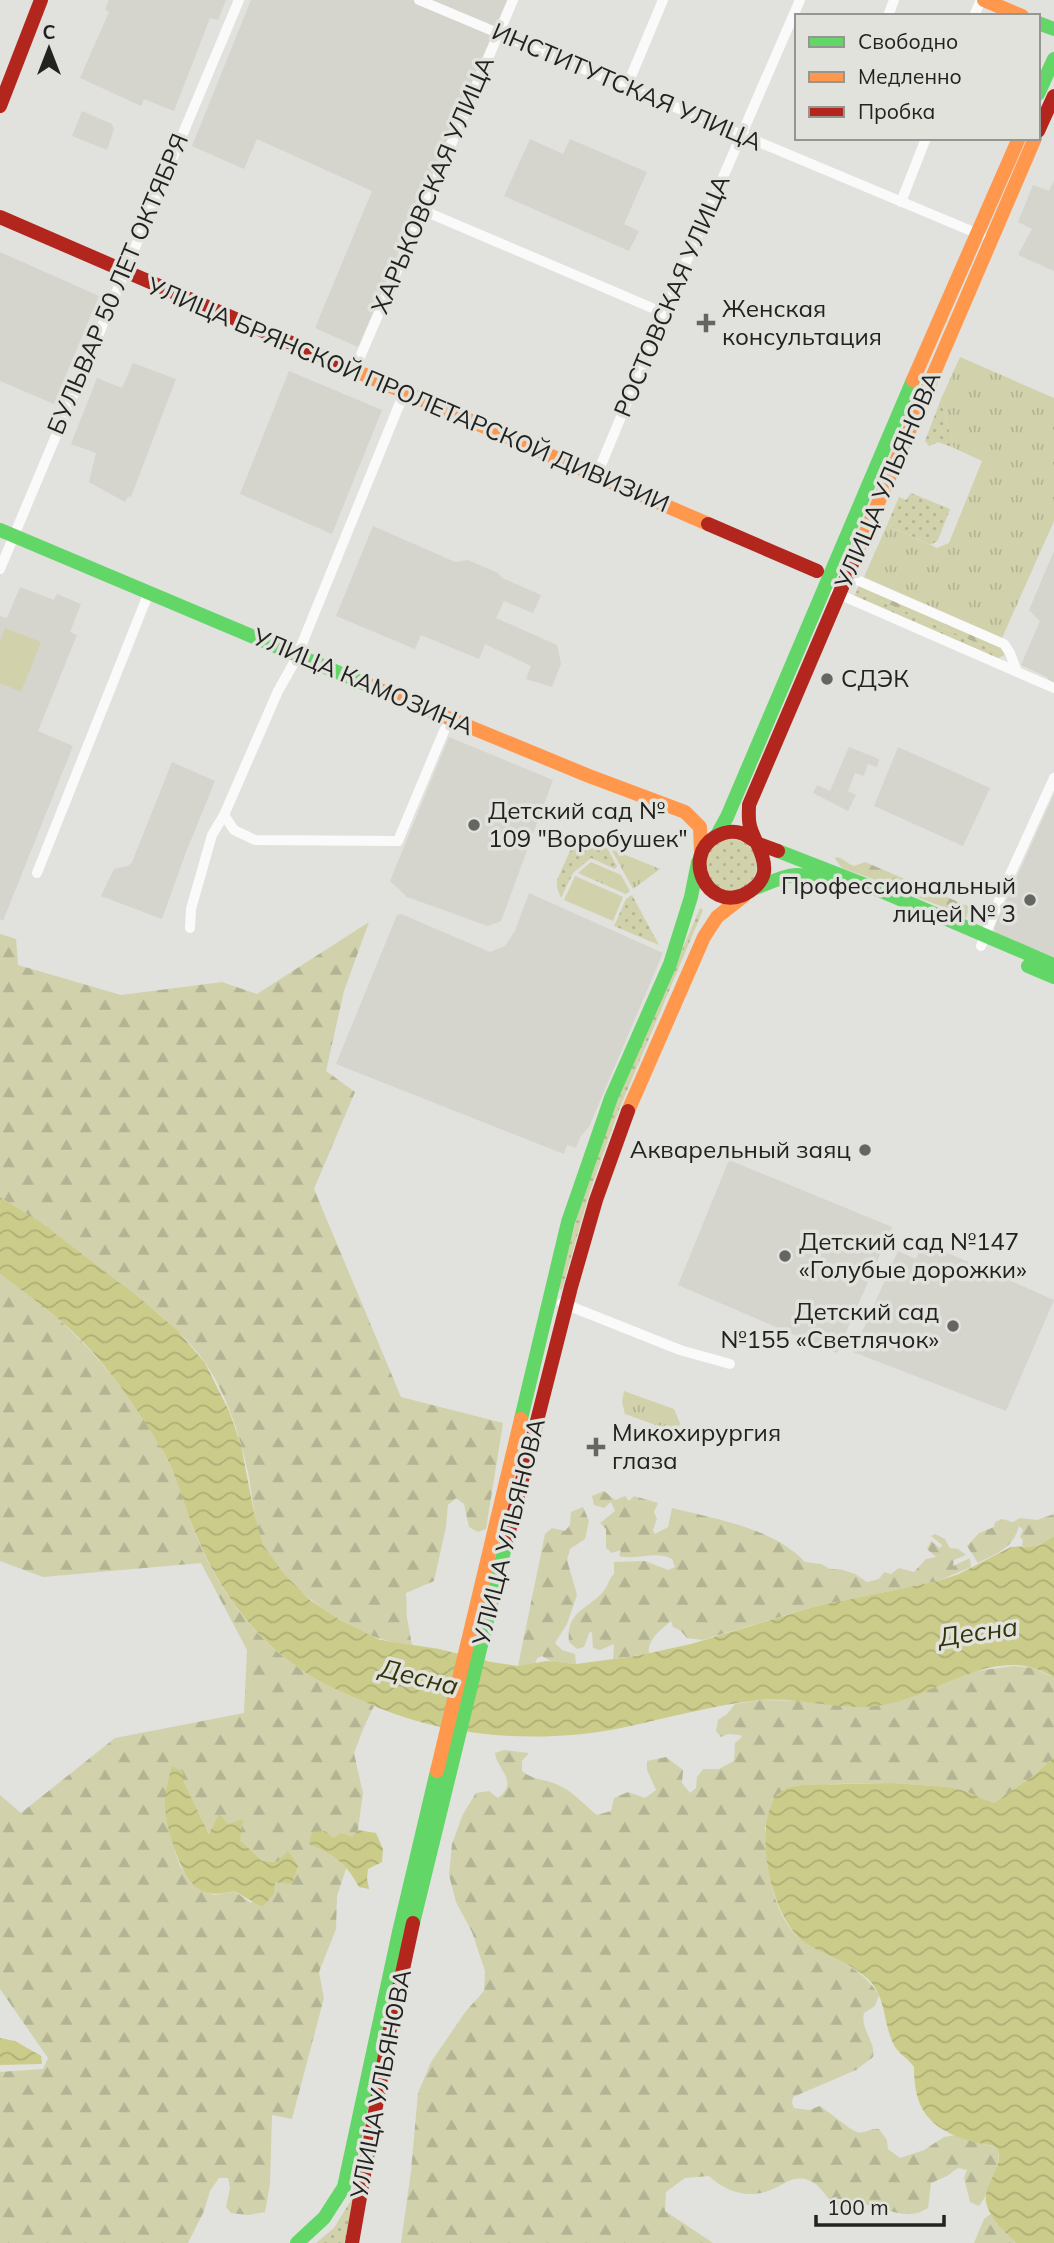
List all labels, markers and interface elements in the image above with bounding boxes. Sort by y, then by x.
north arrow [14,14,84,84]
legend [795,14,1040,140]
street label: ИНСТИТУТСКАЯ УЛИЦА [488,16,767,157]
text: С [42,20,56,44]
text: Свободно [858,28,958,54]
street label: ХАРЬКОВСКАЯ УЛИЦА [364,51,500,318]
text: Медленно [858,63,962,89]
text: Пробка [858,98,935,124]
street label: БУЛЬВАР 50 ЛЕТ ОКТЯБРЯ [40,129,194,439]
street label: РОСТОВСКАЯ УЛИЦА [607,170,736,421]
street label: УЛИЦА БРЯНСКОЙ ПРОЛЕТАРСКОЙ ДИВИЗИИ [142,270,674,518]
place label: Женская консультация [722,293,882,351]
marker: Женская консультация [696,313,716,333]
street label: УЛИЦА УЛЬЯНОВА [827,366,947,594]
street label: УЛИЦА КАМОЗИНА [248,621,479,741]
place label: СДЭК [841,663,909,693]
marker: СДЭК [819,671,835,687]
place label: Детский сад № 109 "Воробушек" [488,795,688,853]
marker: Детский сад № 109 "Воробушек" [466,817,482,833]
place label: Профессиональный лицей № 3 [781,870,1016,928]
marker: Профессиональный лицей № 3 [1022,892,1038,908]
place label: Акварельный заяц [630,1134,851,1164]
marker: Акварельный заяц [857,1142,873,1158]
place label: Детский сад №147 «Голубые дорожки» [799,1226,1027,1284]
marker: Детский сад №147 «Голубые дорожки» [777,1248,793,1264]
place label: Детский сад №155 «Светлячок» [721,1296,939,1354]
marker: Детский сад №155 «Светлячок» [945,1318,961,1334]
street label: УЛИЦА УЛЬЯНОВА [465,1415,551,1649]
place label: Микохирургия глаза [612,1417,781,1475]
marker: Микохирургия глаза [586,1437,606,1457]
water label: Десна [934,1610,1020,1654]
water label: Десна [374,1650,462,1702]
street label: УЛИЦА УЛЬЯНОВА [343,1966,417,2202]
scale bar [816,2184,944,2228]
text: 100 m [827,2194,889,2220]

